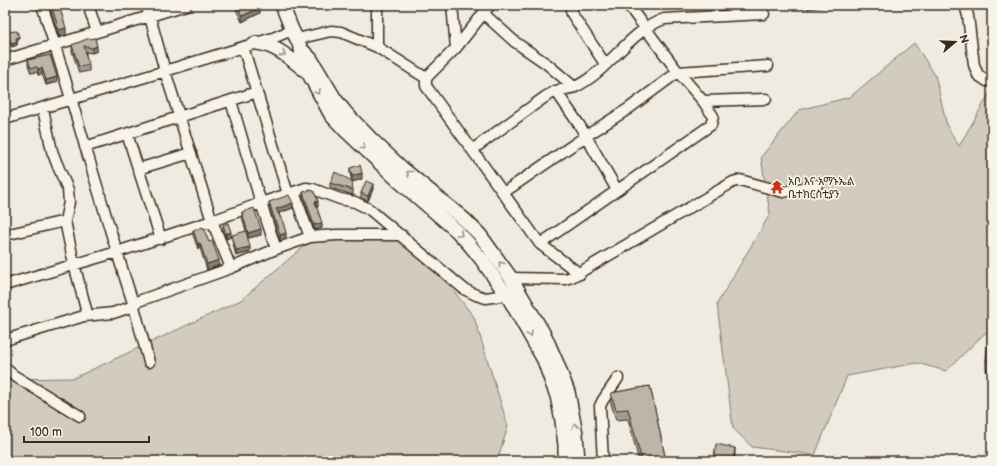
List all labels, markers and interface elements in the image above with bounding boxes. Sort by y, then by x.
north arrow [935,22,975,62]
text: N [956,33,971,45]
one-way arrow [279,50,286,57]
one-way arrow [314,88,321,95]
one-way arrow [358,143,366,150]
one-way arrow [406,171,413,178]
place label: አቦ እና አማኑኤል ቤተክርስቲያን [788,175,855,201]
temple icon: አቦ እና አማኑኤል ቤተክርስቲያን [769,179,785,195]
one-way arrow [455,229,463,237]
one-way arrow [499,261,506,268]
one-way arrow [525,330,532,337]
scale bar [24,418,149,444]
one-way arrow [571,423,580,429]
text: 100 m [30,425,62,440]

